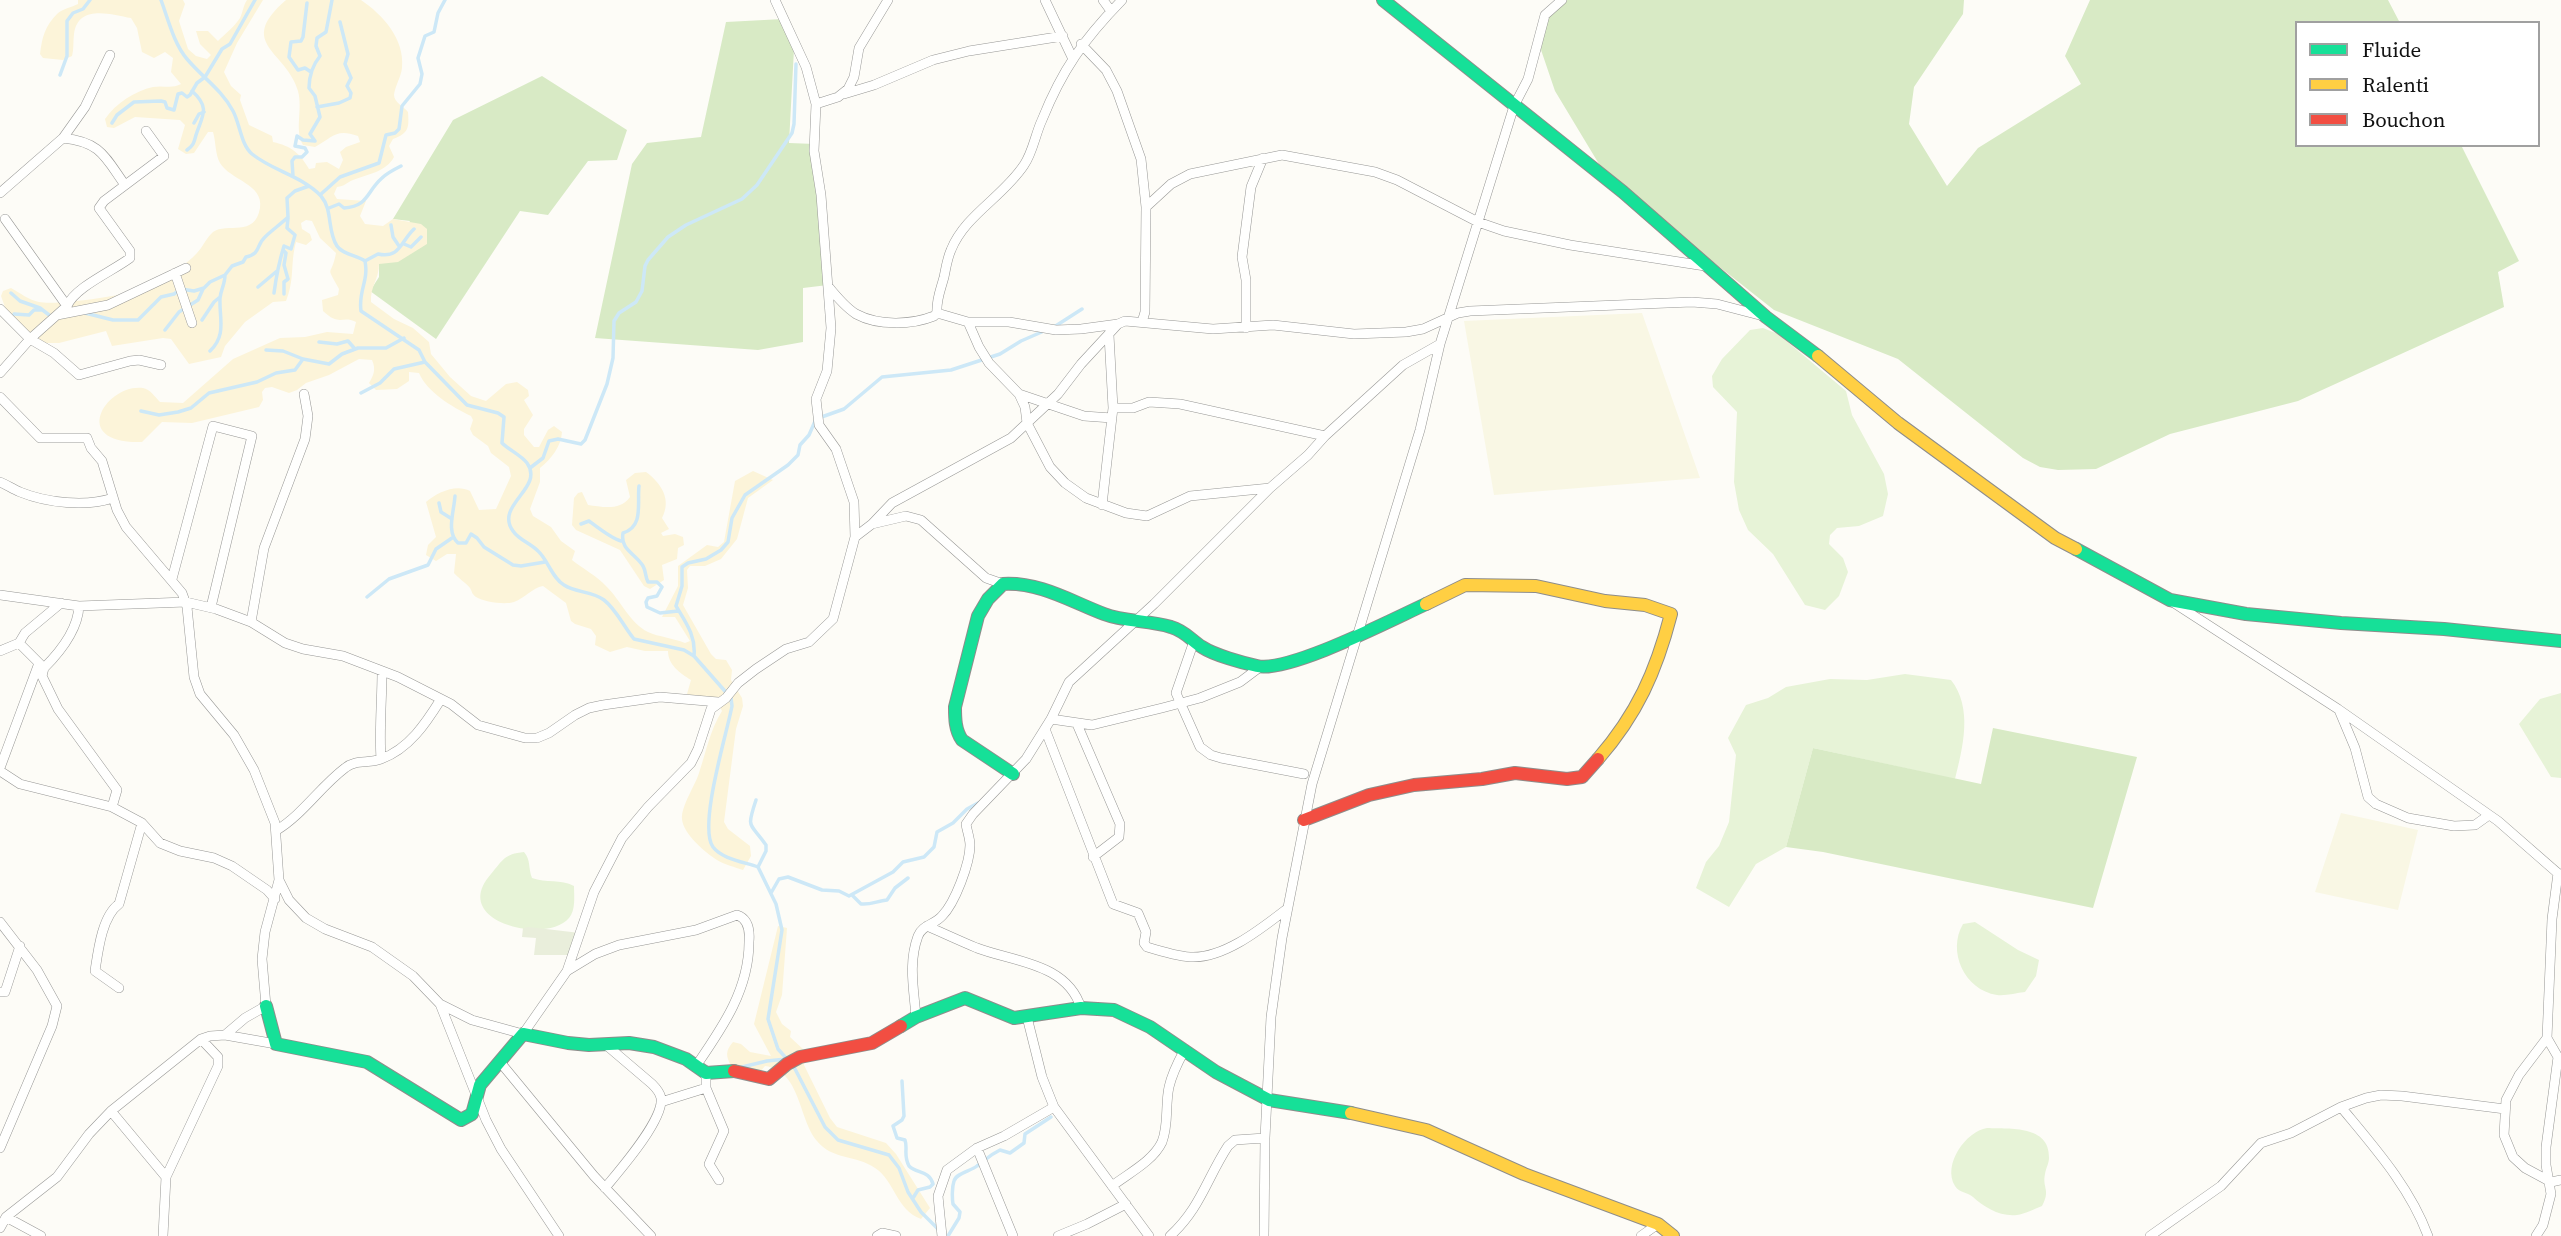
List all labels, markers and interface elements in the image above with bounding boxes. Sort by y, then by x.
legend [2295,21,2540,147]
text: Fluide [2362,35,2421,64]
text: Ralenti [2362,70,2429,99]
text: Bouchon [2362,105,2445,134]

